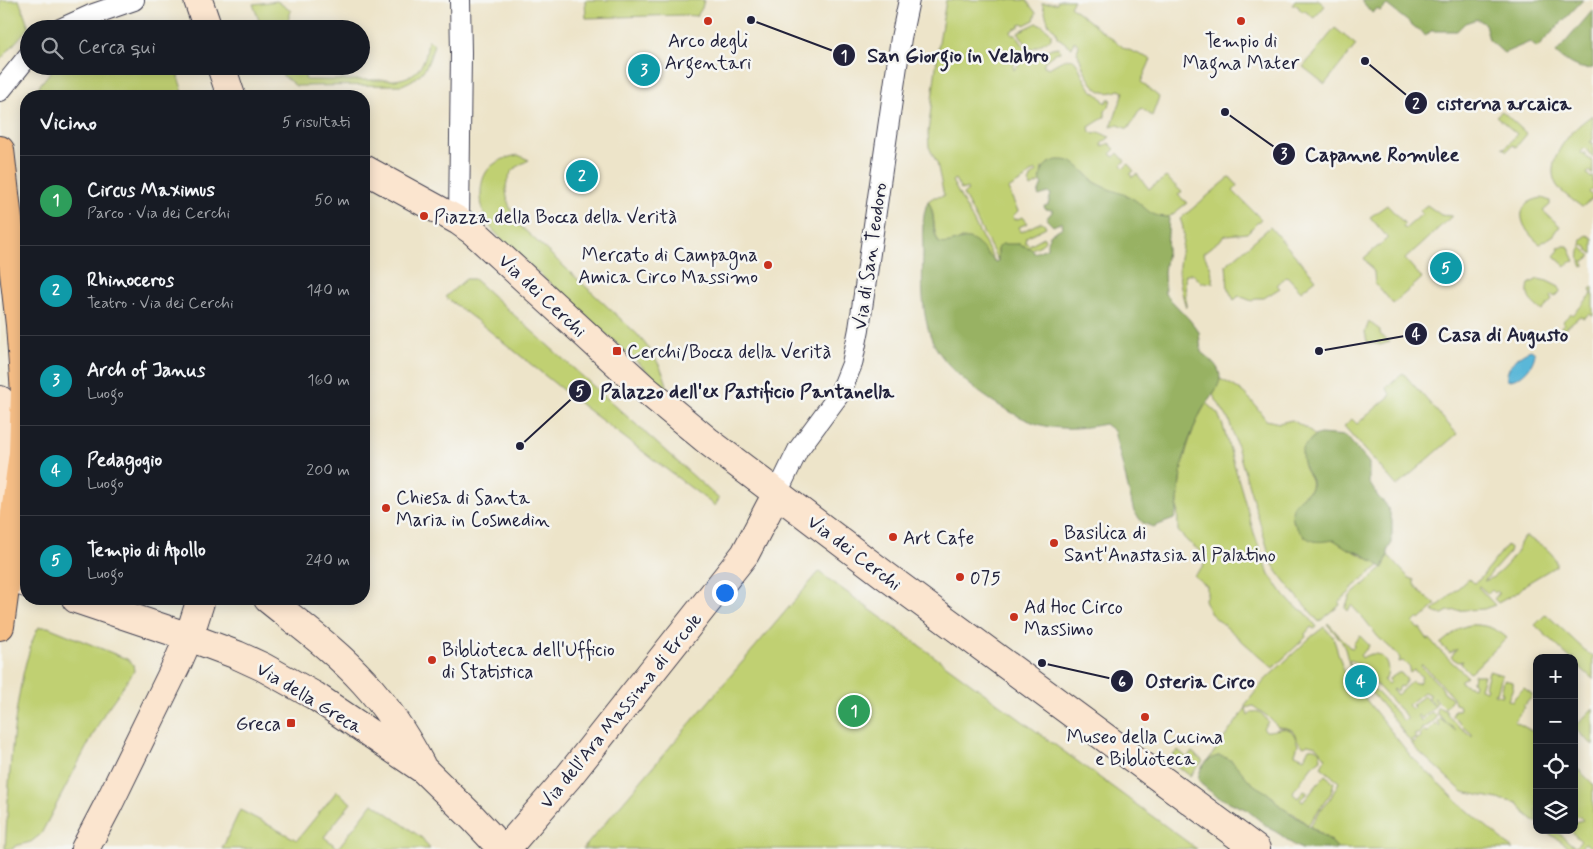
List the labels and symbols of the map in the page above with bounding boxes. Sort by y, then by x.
marker: Arco degli Argentari [702,15,714,27]
marker: Tempio di Magna Mater [1235,15,1247,27]
place label: Arco degli Argentari [665,29,751,79]
place label: Tempio di Magna Mater [1183,29,1299,79]
callout: San Giorgio in Velabro [831,38,1060,73]
text: San Giorgio in Velabro [867,43,1049,72]
text: 1 [841,47,847,67]
pin: 3 [628,51,660,89]
callout: cisterna arcaica [1404,86,1579,121]
text: cisterna arcaica [1437,91,1572,118]
text: 2 [1412,95,1420,115]
callout: Capanne Romulee [1271,136,1468,171]
text: Capanne Romulee [1305,142,1459,169]
text: 3 [1281,145,1288,165]
pin: 2 [566,157,598,195]
street label: Via di San Teodoro [848,181,893,331]
place label: Piazza della Bocca della Verità [434,205,677,230]
marker: Piazza della Bocca della Verità [418,210,430,222]
place label: Mercato di Campagna Amica Circo Massimo [578,243,758,290]
street label: Via dei Cerchi [493,249,591,343]
pin: 5 [1430,249,1462,287]
marker: Mercato di Campagna Amica Circo Massimo [762,259,774,271]
callout: Casa di Augusto [1403,317,1577,352]
text: Casa di Augusto [1438,322,1569,349]
text: 4 [1412,325,1421,345]
place label: Cerchi/Bocca della Verità [627,340,832,365]
marker: Cerchi/Bocca della Verità [611,345,623,357]
callout: Palazzo dell'ex Pastificio Pantanella [567,373,901,408]
text: Palazzo dell'ex Pastificio Pantanella [600,379,895,406]
text: 5 [575,382,585,402]
place label: Chiesa di Santa Maria in Cosmedin [396,486,550,533]
marker: Chiesa di Santa Maria in Cosmedin [380,502,392,514]
street label: Via dei Cerchi [802,510,906,597]
place label: Basilica di Sant'Anastasia al Palatino [1064,521,1276,568]
place label: Art Cafe [903,526,974,551]
marker: Art Cafe [887,531,899,543]
marker: Basilica di Sant'Anastasia al Palatino [1048,537,1060,549]
place label: 075 [970,566,1001,591]
marker: 075 [954,571,966,583]
your location [712,580,738,606]
place label: Ad Hoc Circo Massimo [1024,595,1123,642]
street label: Via dell'Ara Massima di Ercole [534,608,708,814]
marker: Ad Hoc Circo Massimo [1008,611,1020,623]
place label: Biblioteca dell'Ufficio di Statistica [442,638,615,685]
marker: Biblioteca dell'Ufficio di Statistica [426,654,438,666]
street label: Via della Greca [254,657,366,737]
pin: 4 [1345,662,1377,700]
callout: Osteria Circo [1110,664,1265,699]
text: Osteria Circo [1145,669,1255,696]
text: 6 [1118,673,1126,693]
pin: 1 [838,692,870,730]
marker: Museo della Cucina e Biblioteca [1139,711,1151,723]
place label: Greca [236,712,281,734]
marker: Greca [285,717,297,729]
place label: Museo della Cucina e Biblioteca [1067,725,1223,772]

